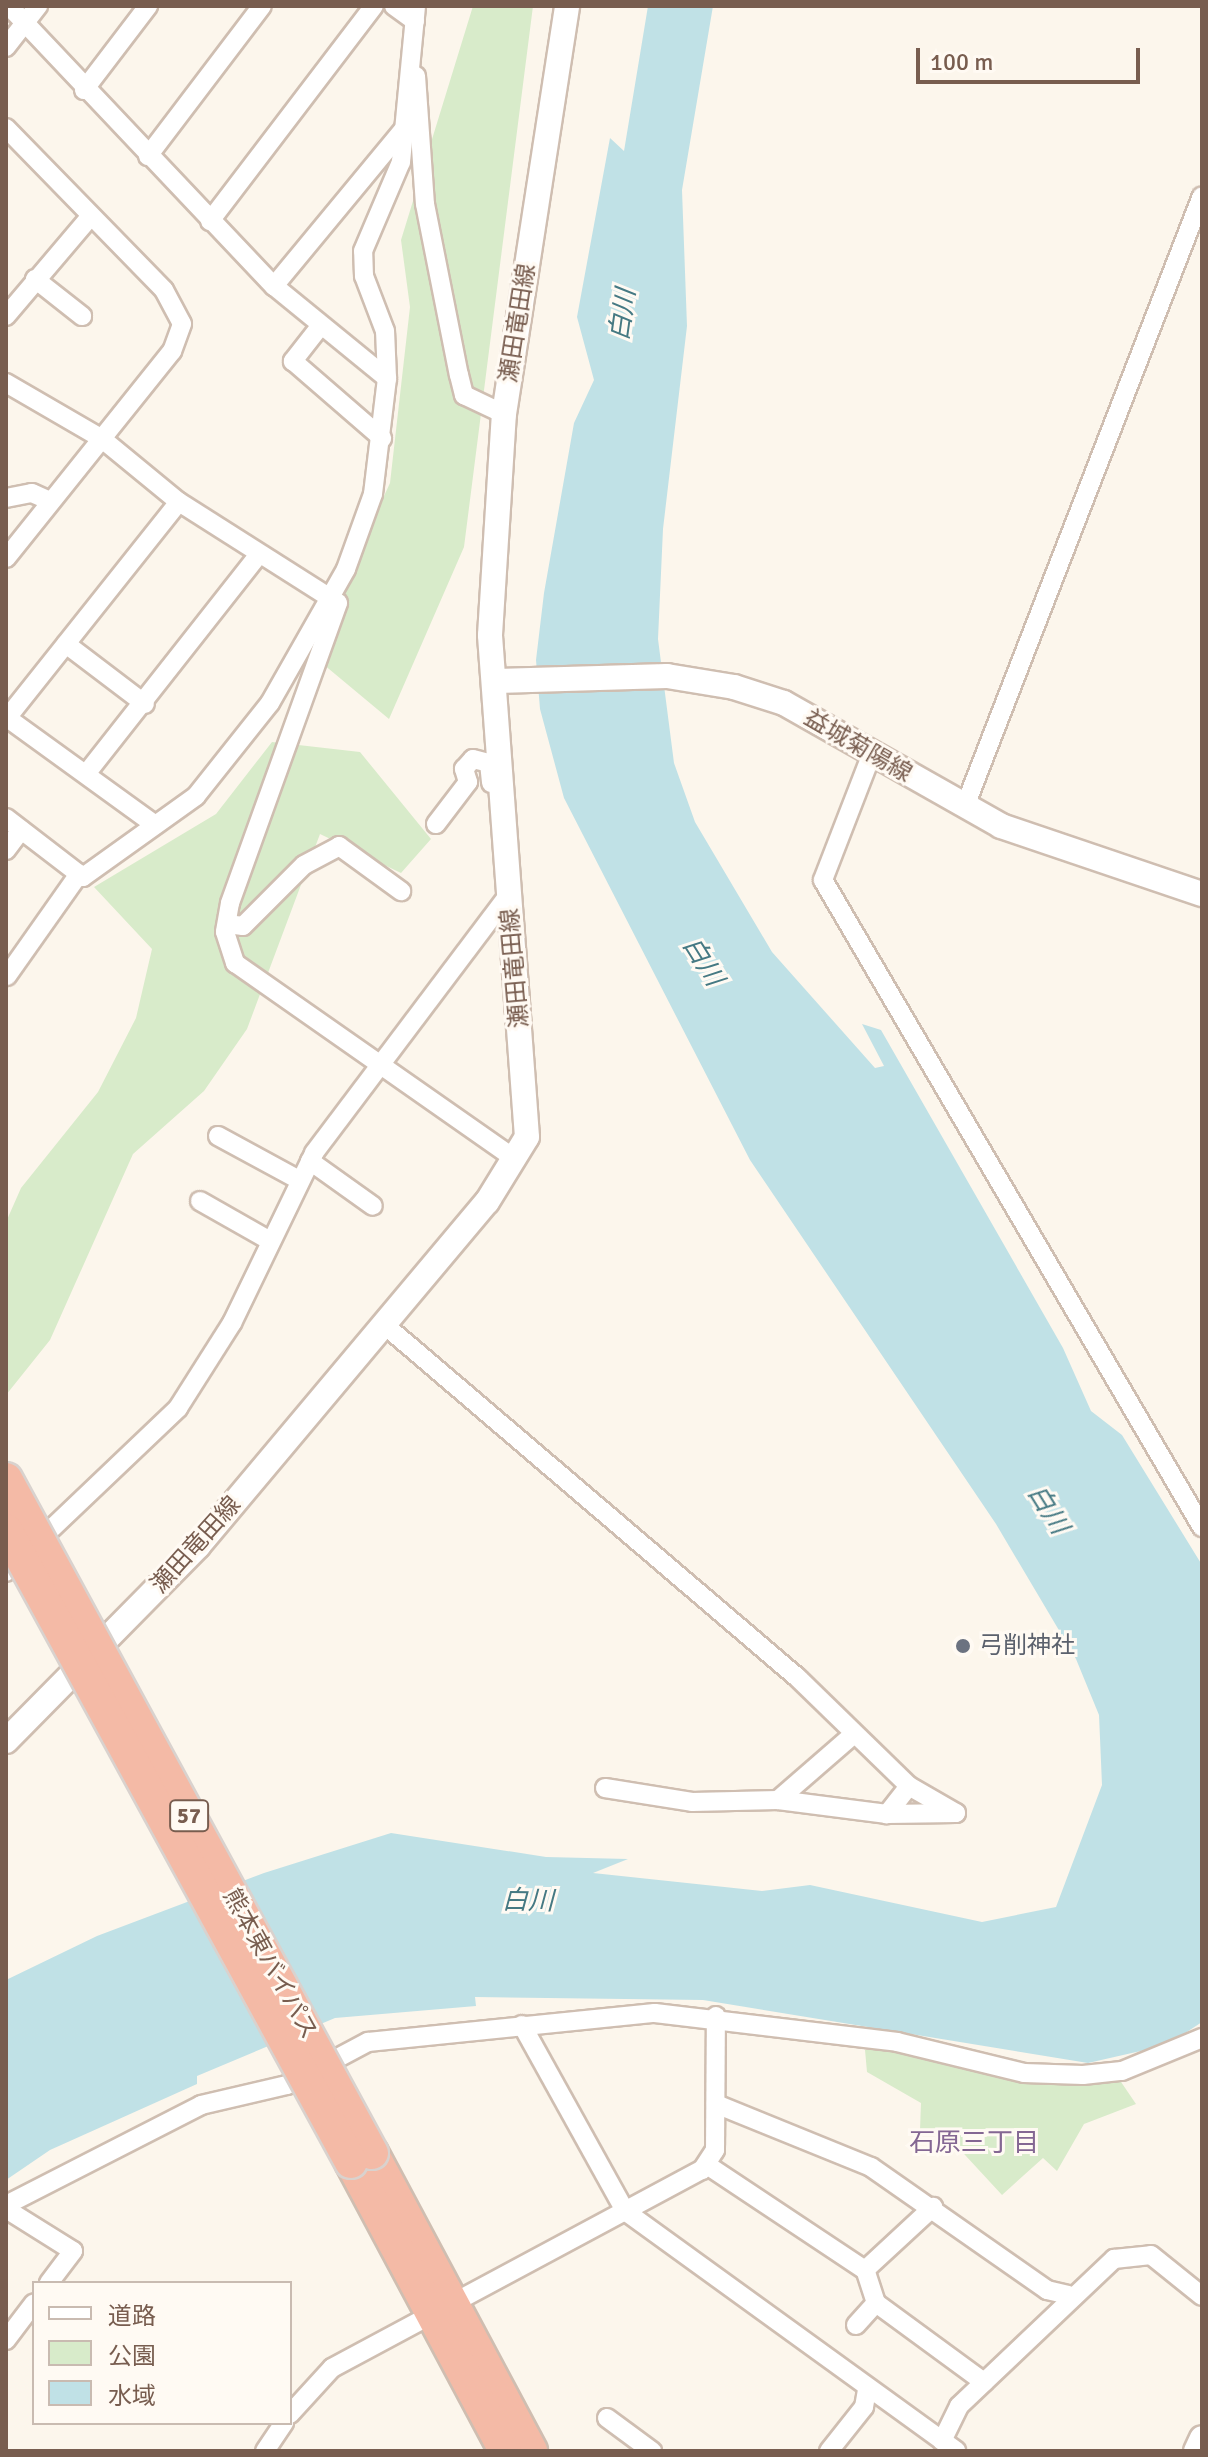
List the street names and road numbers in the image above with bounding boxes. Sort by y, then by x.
street label: 瀬田竜田線 [494,261,542,385]
street label: 益城菊陽線 [799,704,917,788]
street label: 瀬田竜田線 [495,907,535,1029]
street label: 瀬田竜田線 [145,1491,247,1599]
road number: 57 [169,1798,209,1834]
street label: 熊本東バイパス [217,1884,323,2044]

